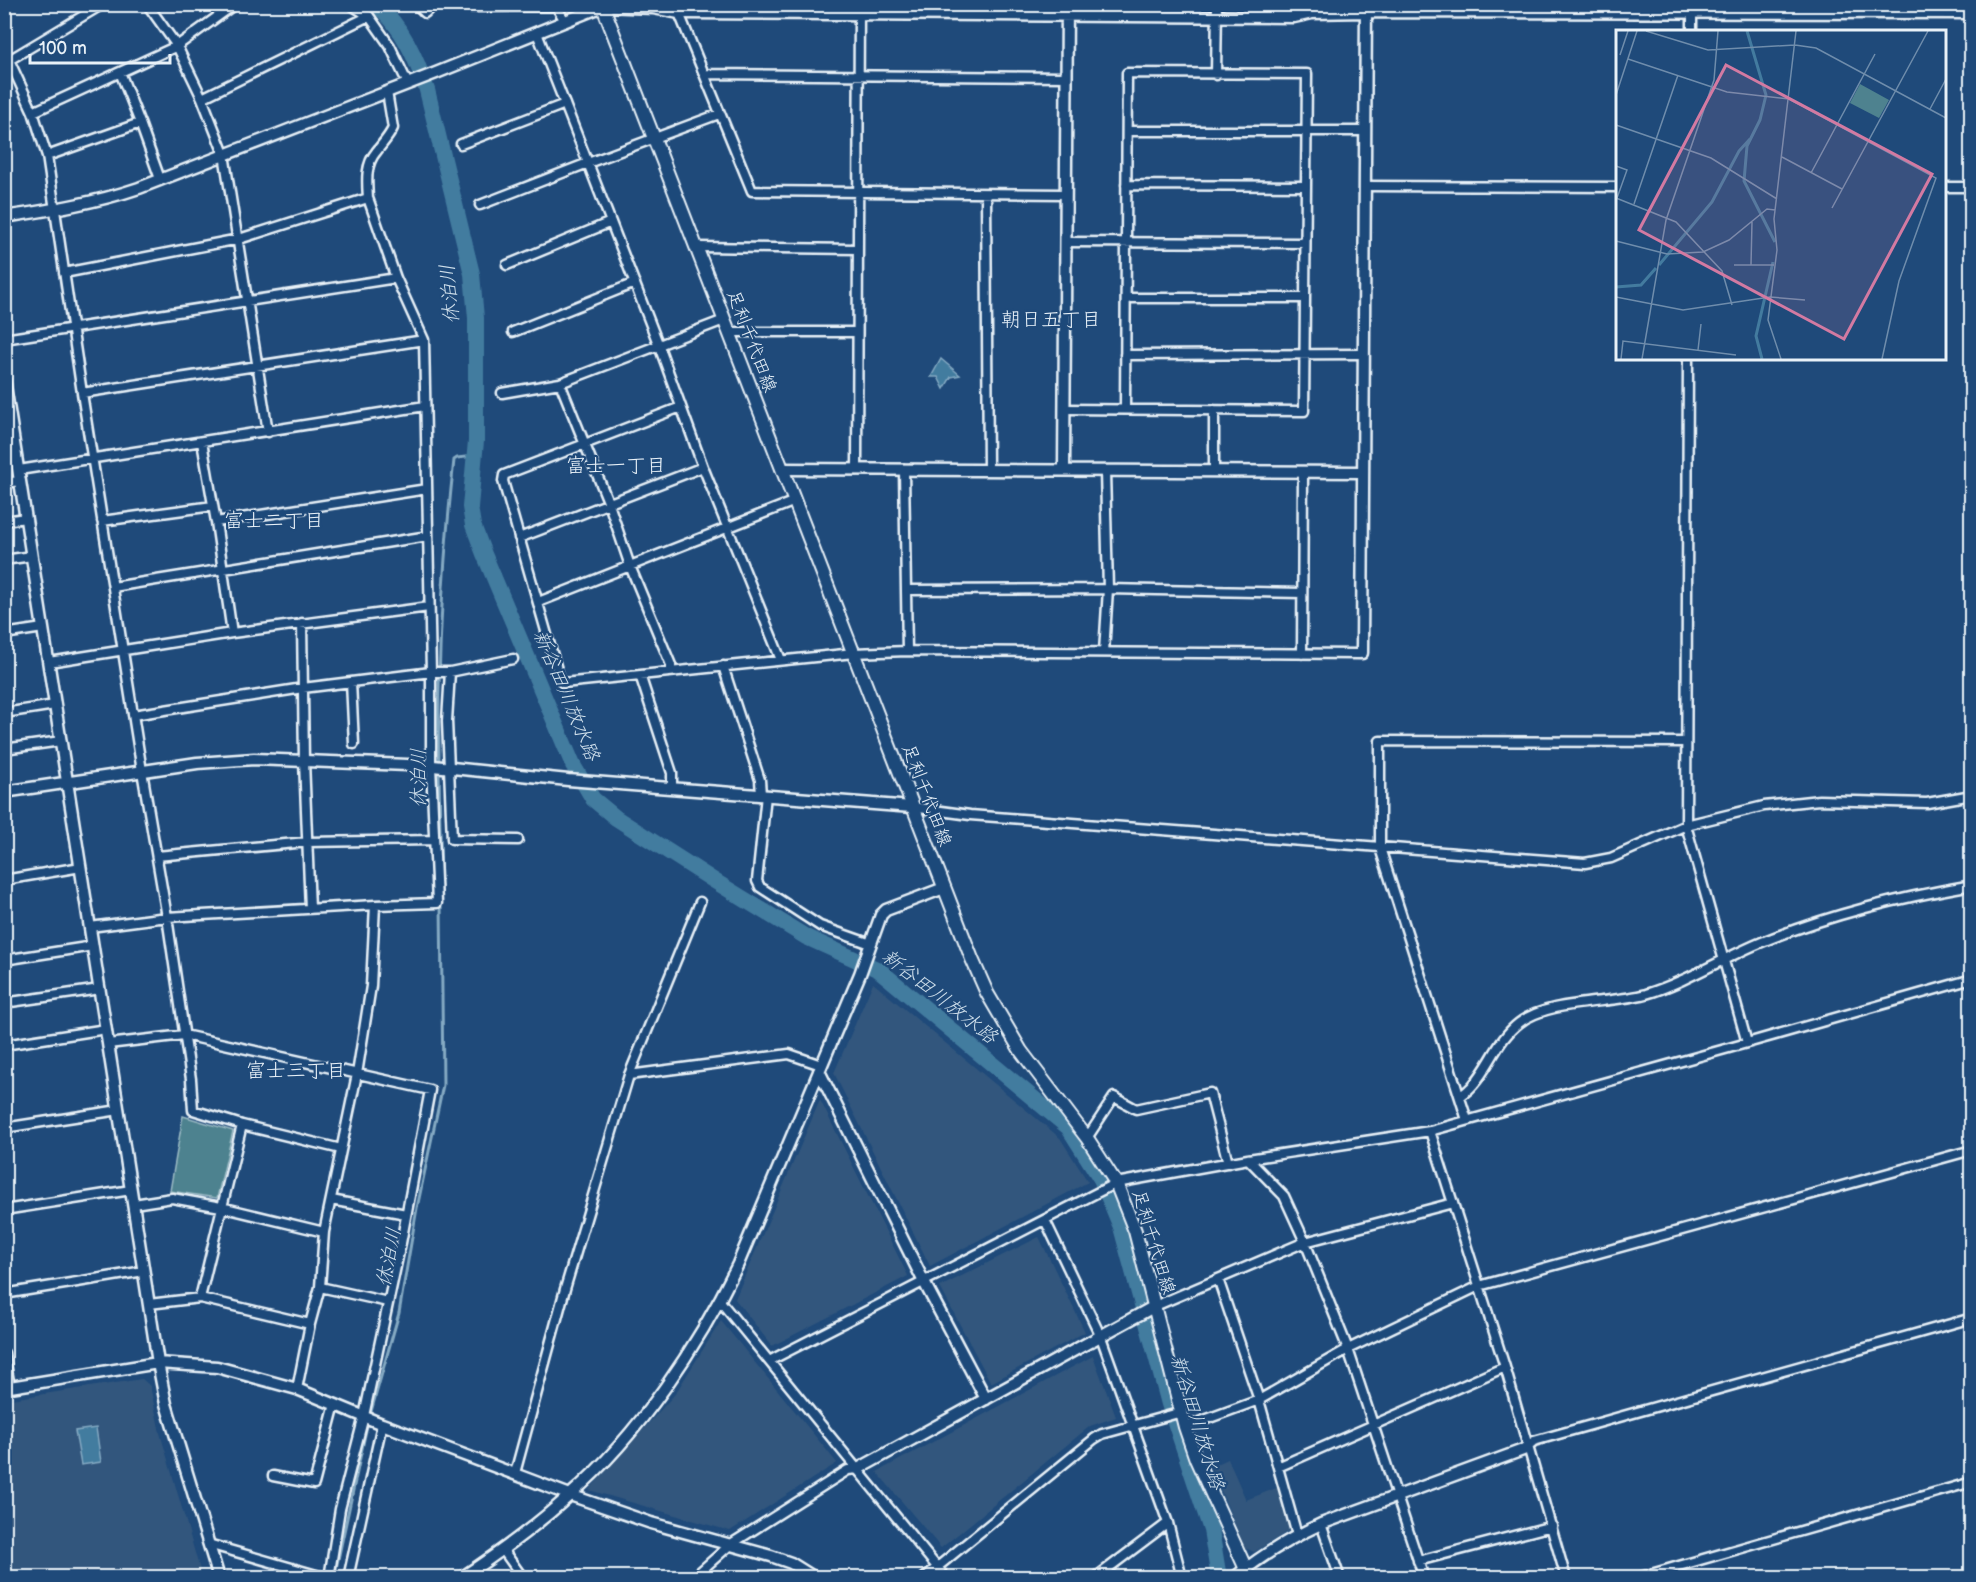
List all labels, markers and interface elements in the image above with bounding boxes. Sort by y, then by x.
scale bar [30,27,170,65]
inset map [1616,30,1946,360]
text: 100 m [39,38,87,59]
water label: 休泊川 [435,263,465,325]
street label: 足利千代田線 [722,287,781,395]
district label: 朝日五丁目 [1001,308,1101,332]
district label: 富士一丁目 [566,454,666,478]
district label: 富士二丁目 [224,509,324,533]
water label: 新谷田川放水路 [528,626,605,765]
street label: 足利千代田線 [897,741,956,849]
water label: 休泊川 [407,748,431,808]
water label: 新谷田川放水路 [877,944,1003,1050]
district label: 富士三丁目 [246,1059,346,1083]
street label: 足利千代田線 [1128,1187,1179,1297]
water label: 休泊川 [371,1225,406,1289]
water label: 新谷田川放水路 [1165,1352,1229,1494]

